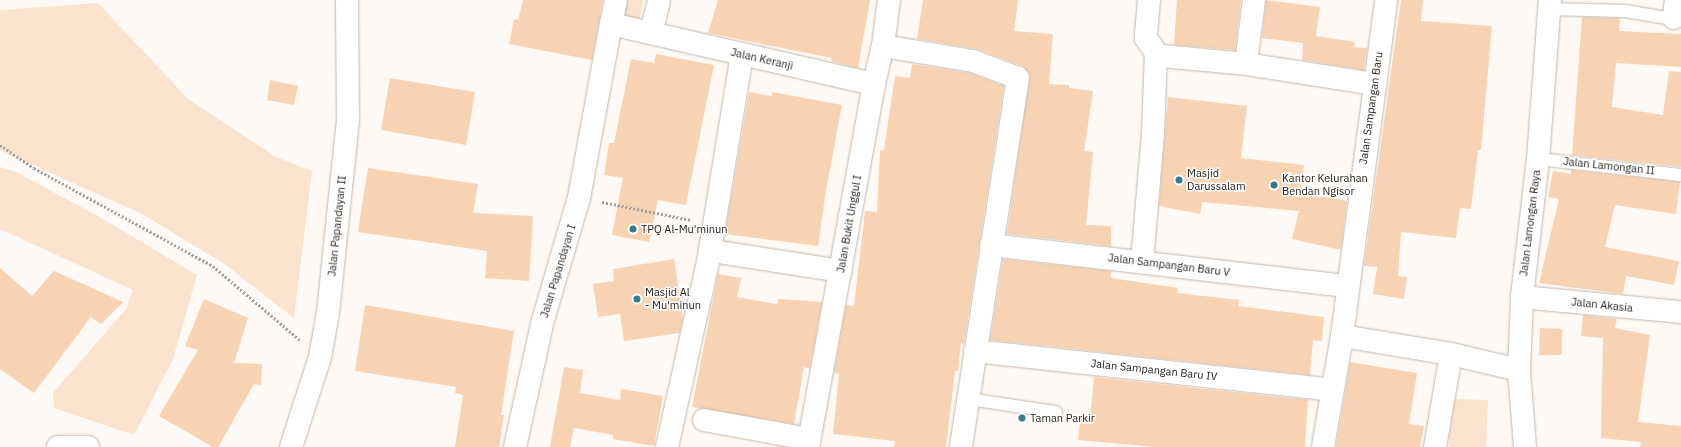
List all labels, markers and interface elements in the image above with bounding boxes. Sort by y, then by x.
street label: Jalan Keranji [730,45,794,73]
street label: Jalan Sampangan Baru [1357,51,1385,165]
street label: Jalan Lamongan II [1563,155,1655,177]
place label: Masjid Darussalam [1187,167,1246,193]
street label: Jalan Lamongan Raya [1517,169,1543,277]
place label: Kantor Kelurahan Bendan Ngisor [1282,172,1368,198]
street label: Jalan Bukit Unggul I [834,174,864,274]
street label: Jalan Papandayan II [325,175,349,277]
marker: Masjid Darussalam [1174,175,1184,185]
marker: Kantor Kelurahan Bendan Ngisor [1269,180,1279,190]
place label: TPQ Al-Mu'minun [641,222,728,236]
street label: Jalan Papandayan I [538,223,578,319]
marker: TPQ Al-Mu'minun [628,224,638,234]
street label: Jalan Sampangan Baru V [1107,251,1231,279]
place label: Masjid Al - Mu'minun [645,286,701,312]
marker: Masjid Al - Mu'minun [632,294,642,304]
street label: Jalan Akasia [1571,295,1633,315]
street label: Jalan Sampangan Baru IV [1090,357,1218,383]
place label: Taman Parkir [1030,411,1095,425]
marker: Taman Parkir [1017,413,1027,423]

